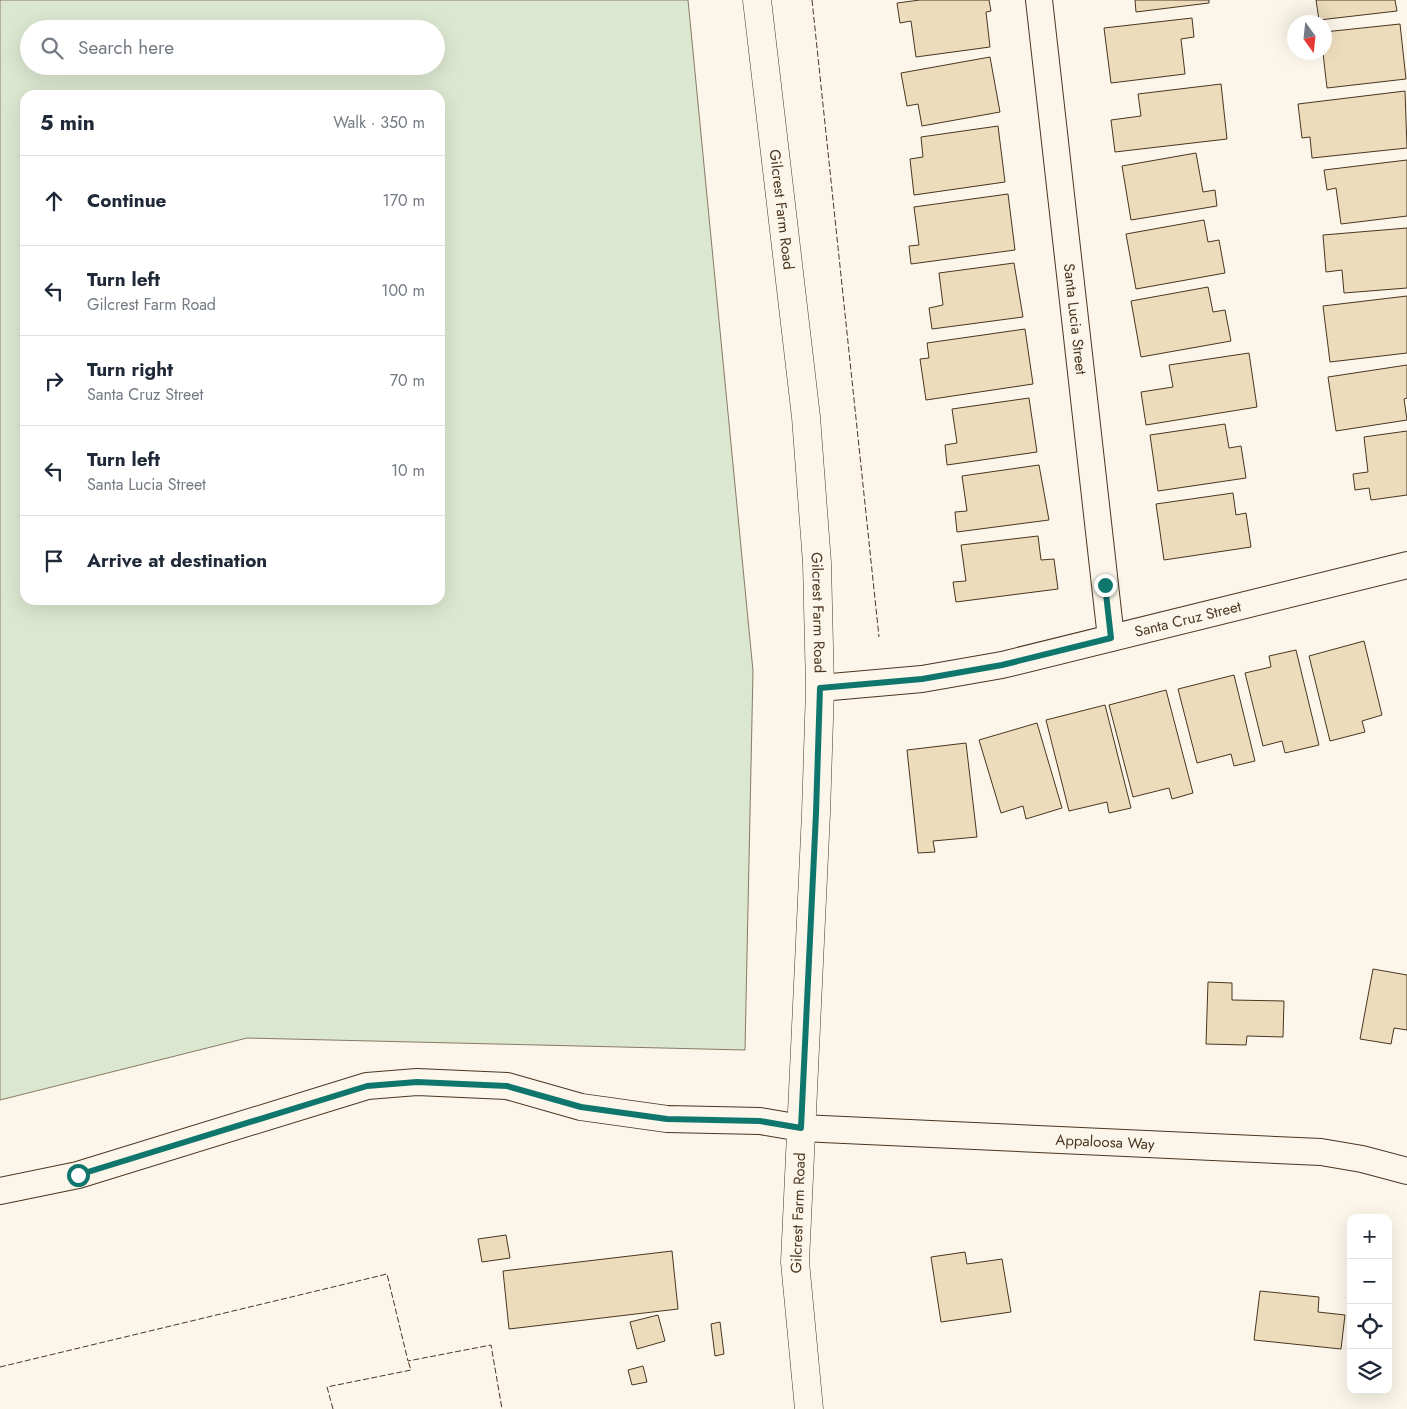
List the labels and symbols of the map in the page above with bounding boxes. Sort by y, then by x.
north arrow [1287,15,1332,60]
street label: Gilcrest Farm Road [764,148,800,271]
street label: Santa Lucia Street [1058,262,1092,376]
street label: Gilcrest Farm Road [805,551,831,673]
route end [1094,574,1117,597]
street label: Santa Cruz Street [1132,595,1244,643]
street label: Appaloosa Way [1055,1129,1155,1155]
street label: Gilcrest Farm Road [785,1152,811,1274]
route start [67,1164,90,1187]

